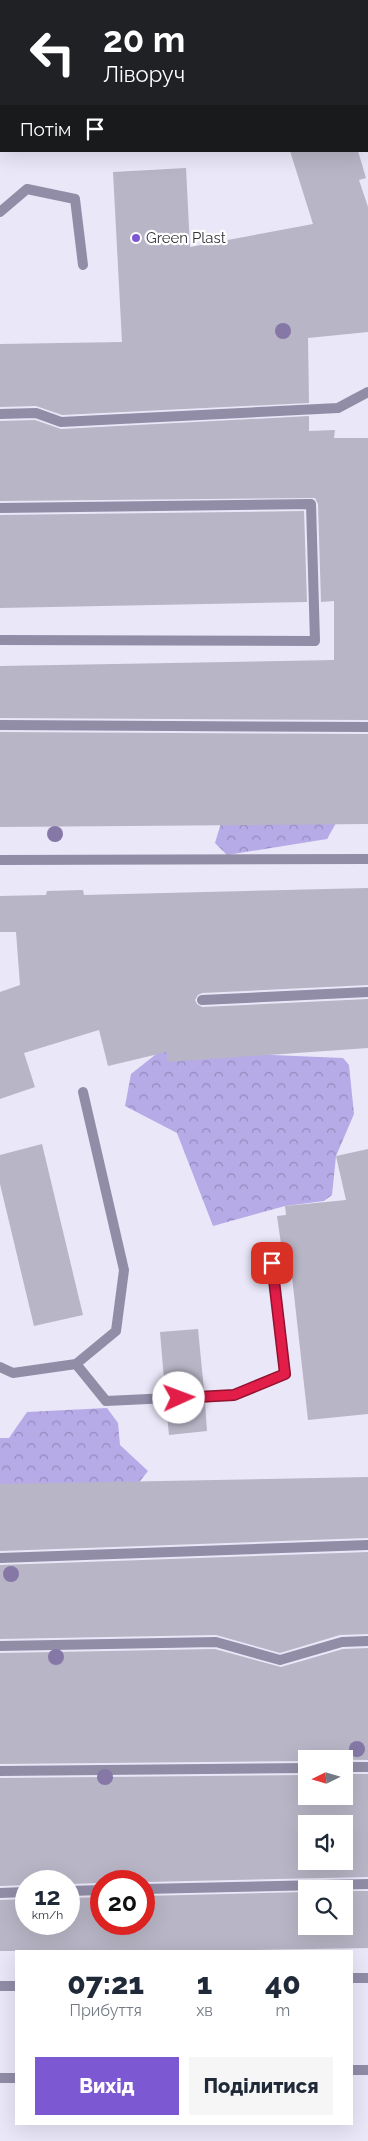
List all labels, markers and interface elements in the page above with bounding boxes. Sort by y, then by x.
text: 20 m [103,19,185,60]
icon: left [20,20,85,85]
text: Ліворуч [103,61,185,87]
icon: arrive [81,115,109,143]
text: Потім [20,118,71,140]
place label: Green Plast [146,229,226,247]
marker: Green Plast [130,232,142,244]
pin [251,1242,293,1284]
icon: arrive [258,1249,286,1277]
position arrow [152,1371,204,1423]
north arrow [298,1750,352,1805]
map controls [298,1750,353,1935]
button: sound [298,1815,353,1870]
speed limit sign: 20 [90,1870,155,1935]
button: search [298,1880,353,1935]
text: 12 [34,1881,61,1911]
text: km/h [32,1908,63,1922]
text: 07:21 [67,1966,144,2001]
text: 1 [197,1966,212,2001]
text: 40 [265,1966,301,2001]
text: Прибуття [69,2001,142,2020]
text: хв [196,2001,213,2020]
text: m [276,2001,290,2020]
button: Вихід [35,2057,179,2115]
button: Поділитися [189,2057,333,2115]

